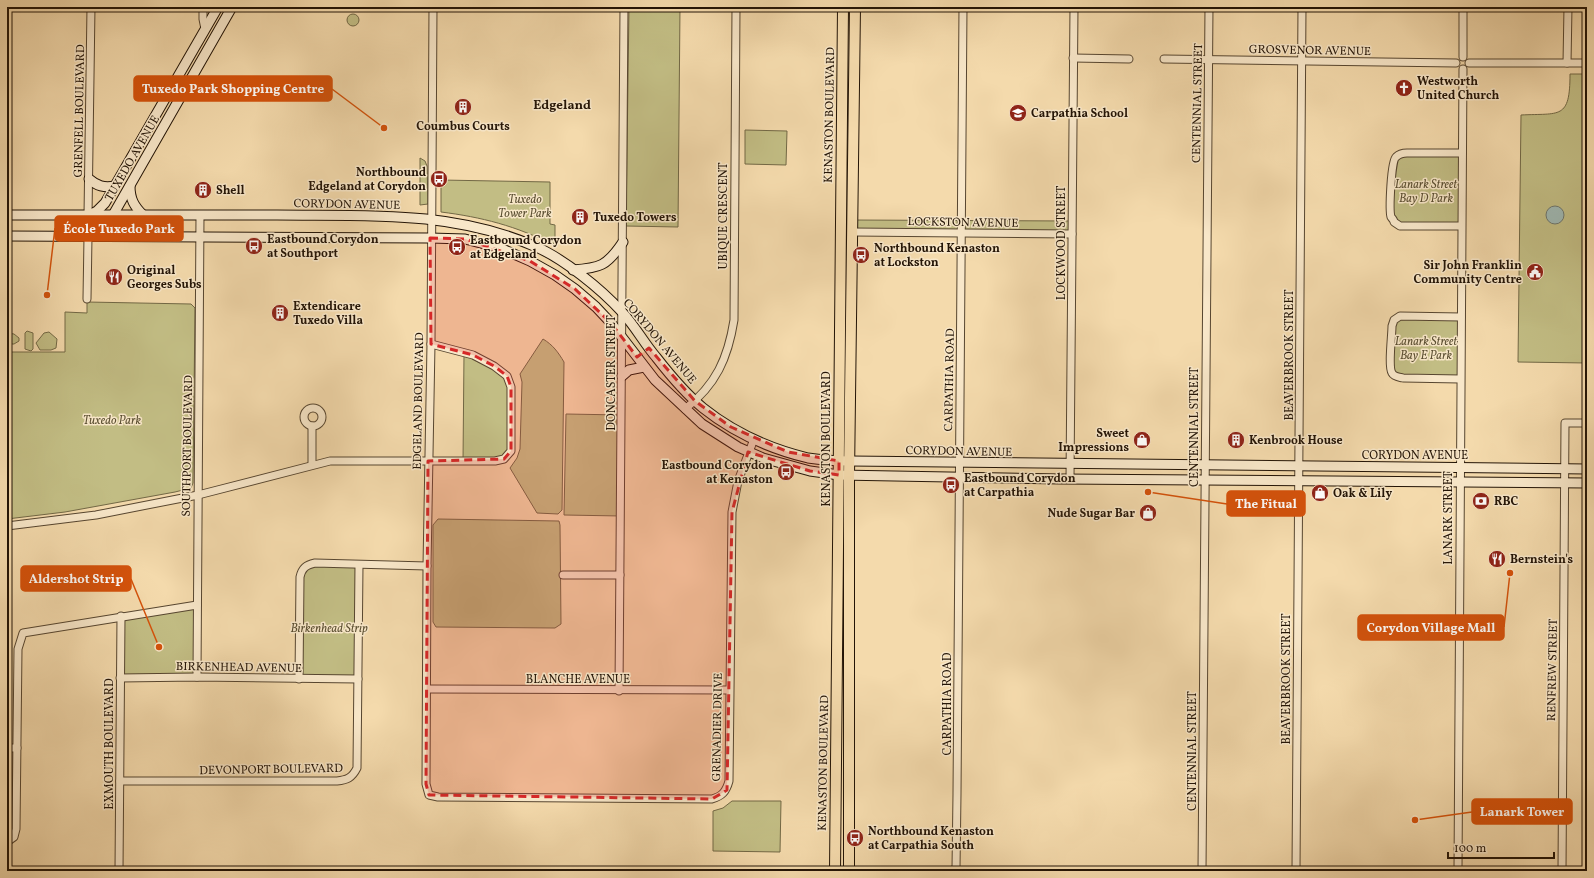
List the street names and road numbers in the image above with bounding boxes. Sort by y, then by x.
street label: GROSVENOR AVENUE [1249,42,1371,60]
street label: CENTENNIAL STREET [1189,43,1207,163]
street label: GRENFELL BOULEVARD [71,44,89,178]
street label: KENASTON BOULEVARD [821,47,839,183]
street label: TUXEDO AVENUE [102,113,164,204]
street label: UBIQUE CRESCENT [716,162,732,270]
street label: LOCKWOOD STREET [1054,186,1070,300]
street label: CORYDON AVENUE [294,196,400,214]
street label: LOCKSTON AVENUE [907,214,1019,232]
street label: BEAVERBROOK STREET [1282,290,1298,420]
street label: CORYDON AVENUE [619,296,700,388]
street label: DONCASTER STREET [604,315,620,431]
street label: CARPATHIA ROAD [941,328,959,432]
street label: EDGELAND BOULEVARD [410,332,428,470]
street label: CENTENNIAL STREET [1187,367,1203,487]
street label: KENASTON BOULEVARD [819,371,835,507]
street label: SOUTHPORT BOULEVARD [179,375,197,517]
street label: CORYDON AVENUE [906,443,1012,461]
street label: CORYDON AVENUE [1362,448,1468,464]
street label: LANARK STREET [1441,471,1457,565]
street label: BEAVERBROOK STREET [1279,614,1295,744]
street label: RENFREW STREET [1544,619,1562,721]
street label: CARPATHIA ROAD [940,652,956,756]
street label: BIRKENHEAD AVENUE [176,659,302,677]
street label: BLANCHE AVENUE [526,672,630,688]
street label: GRENADIER DRIVE [709,672,727,782]
street label: EXMOUTH BOULEVARD [102,678,118,810]
street label: CENTENNIAL STREET [1185,691,1201,811]
street label: KENASTON BOULEVARD [815,695,833,831]
street label: DEVONPORT BOULEVARD [199,761,343,779]

